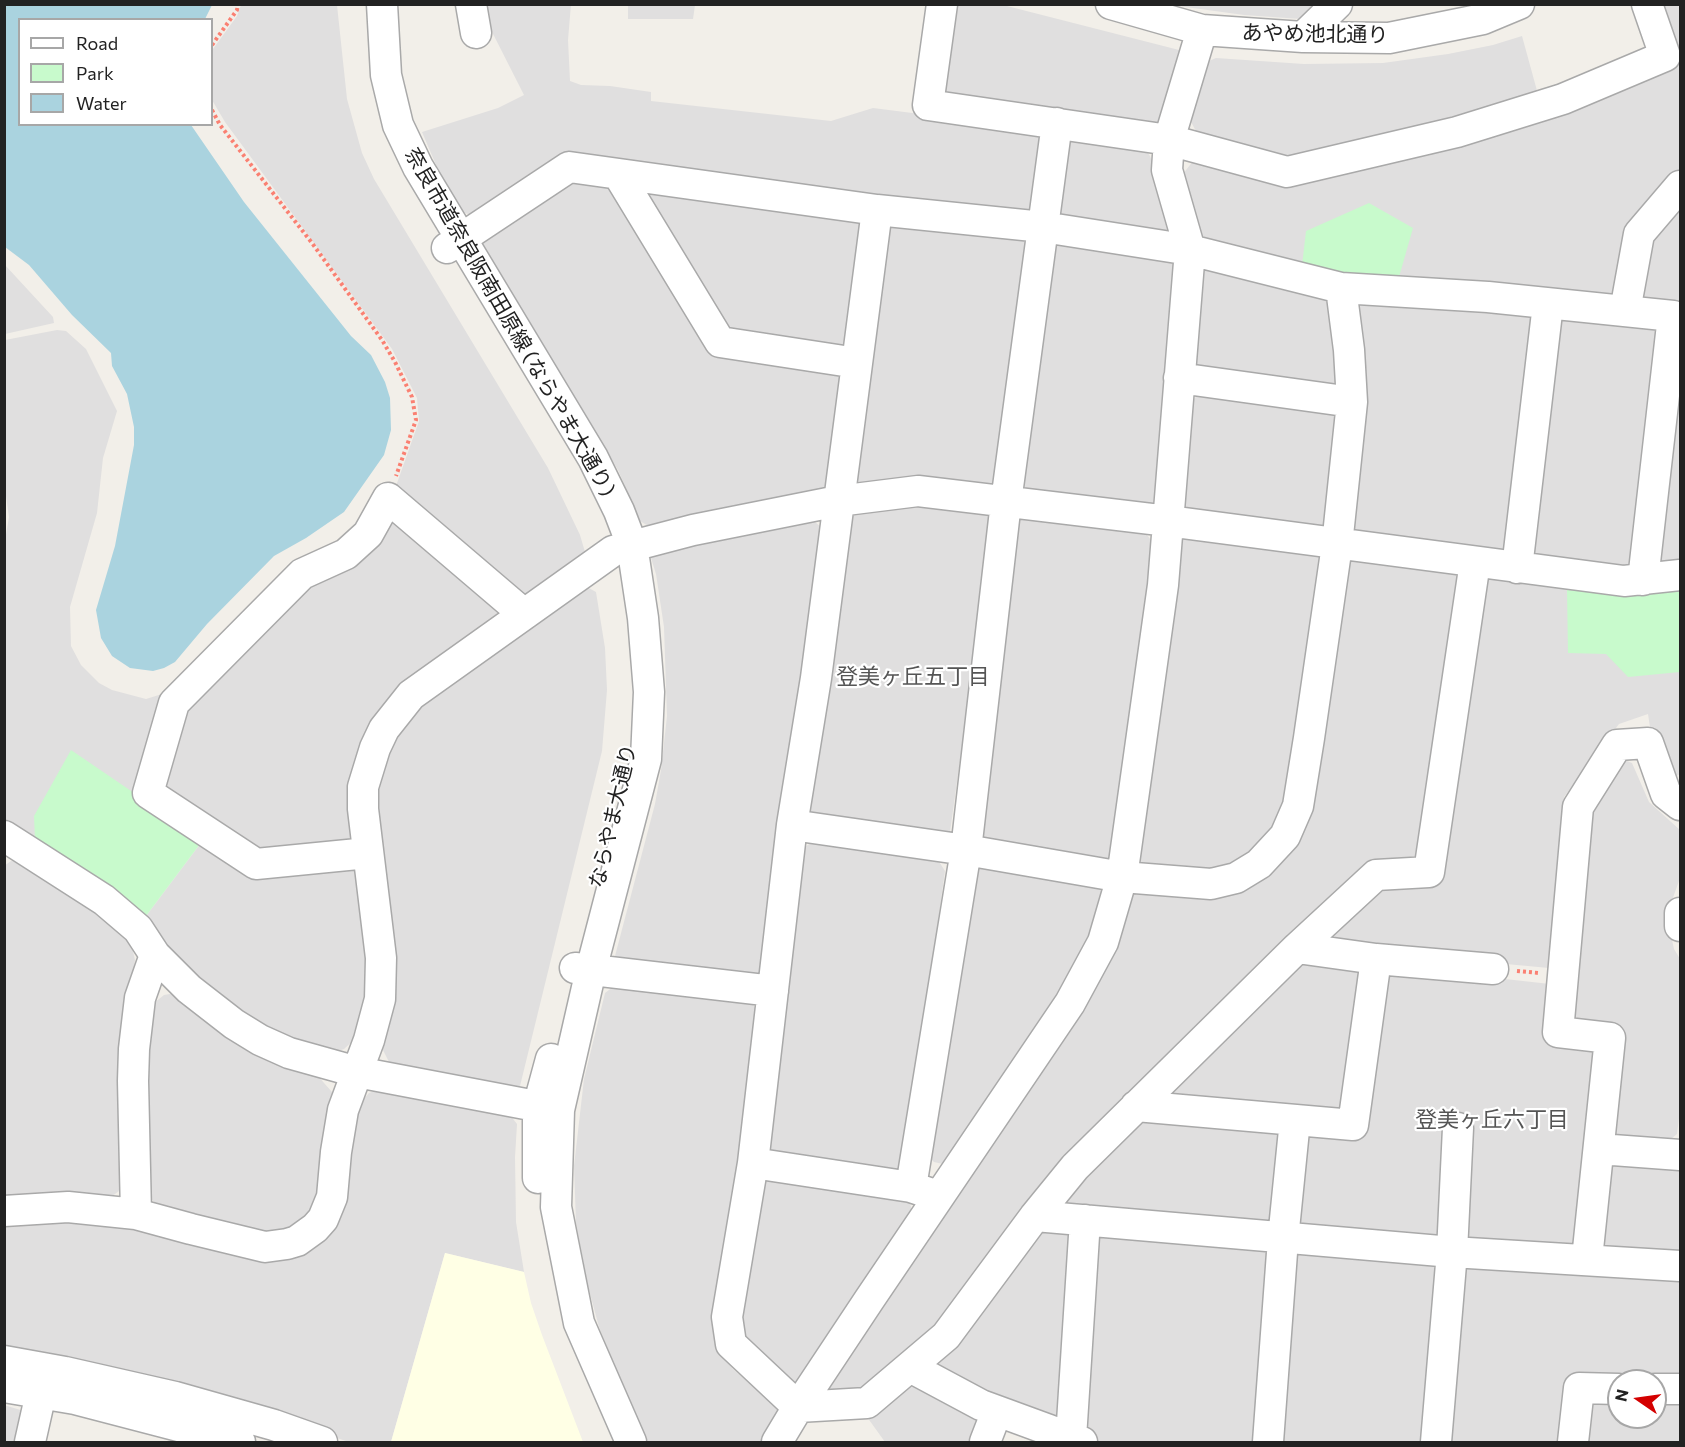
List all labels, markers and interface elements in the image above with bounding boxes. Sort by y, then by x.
legend [18,18,213,126]
street label: あやめ池北通り [1241,20,1389,48]
text: Road [76,32,118,54]
text: Park [76,62,114,84]
text: Water [76,92,127,114]
street label: 奈良市道奈良阪南田原線 (ならやま大通り) [400,143,620,501]
district label: 登美ヶ丘五丁目 [836,664,990,690]
street label: ならやま大通り [584,742,642,890]
district label: 登美ヶ丘六丁目 [1415,1107,1569,1133]
north arrow [1607,1369,1667,1429]
text: N [1610,1387,1632,1403]

